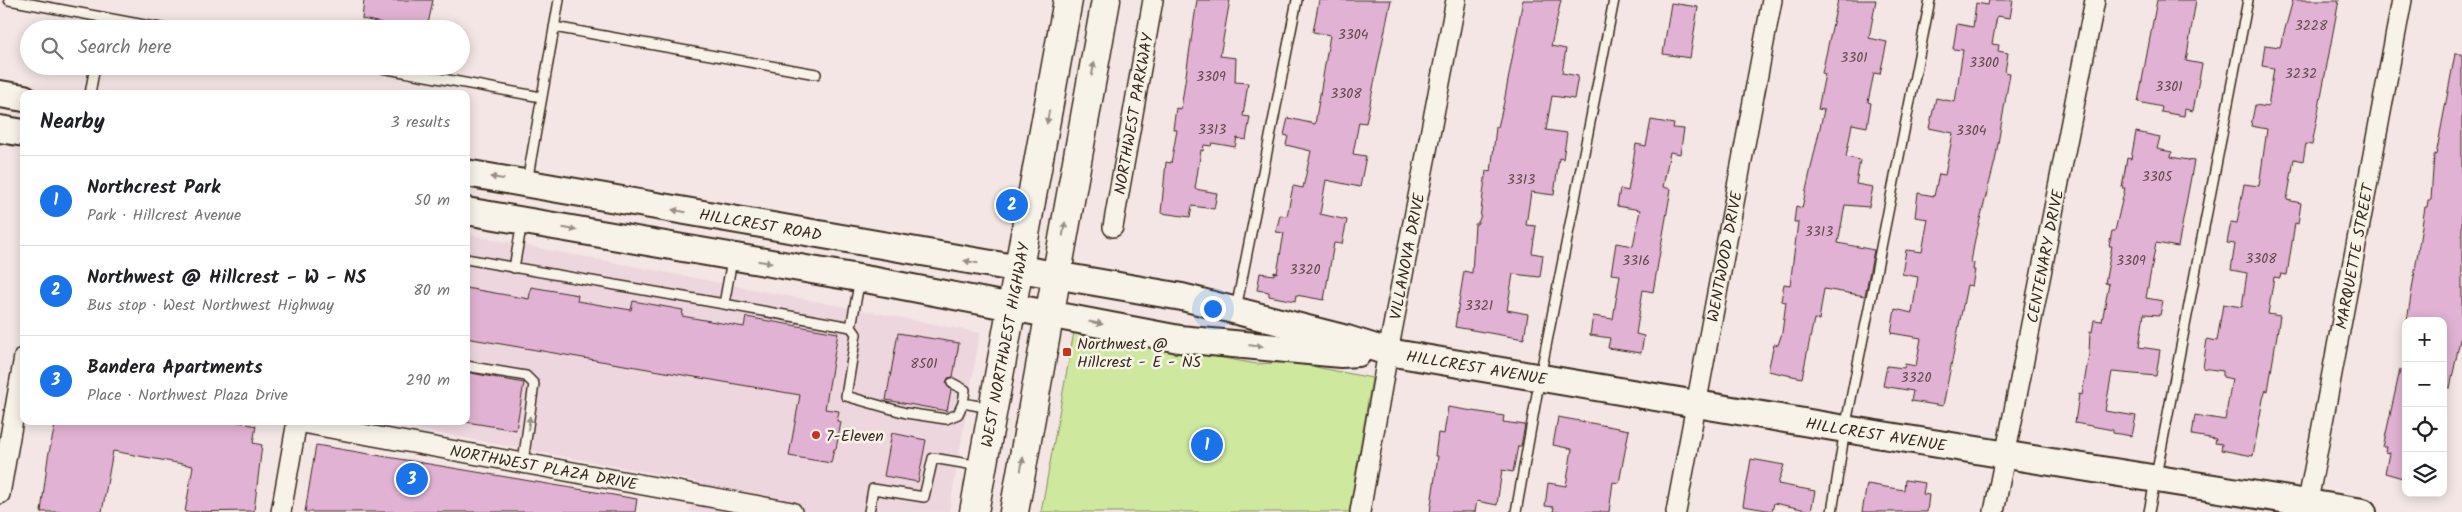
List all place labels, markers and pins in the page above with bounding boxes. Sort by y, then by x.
pin: 2 [996,186,1028,224]
place label: Northwest @ Hillcrest - E - NS [1077,332,1202,375]
marker: Northwest @ Hillcrest - E - NS [1061,346,1073,358]
place label: 7-Eleven [826,424,884,449]
pin: 1 [1191,426,1223,464]
marker: 7-Eleven [810,429,822,441]
pin: 3 [396,460,428,498]

